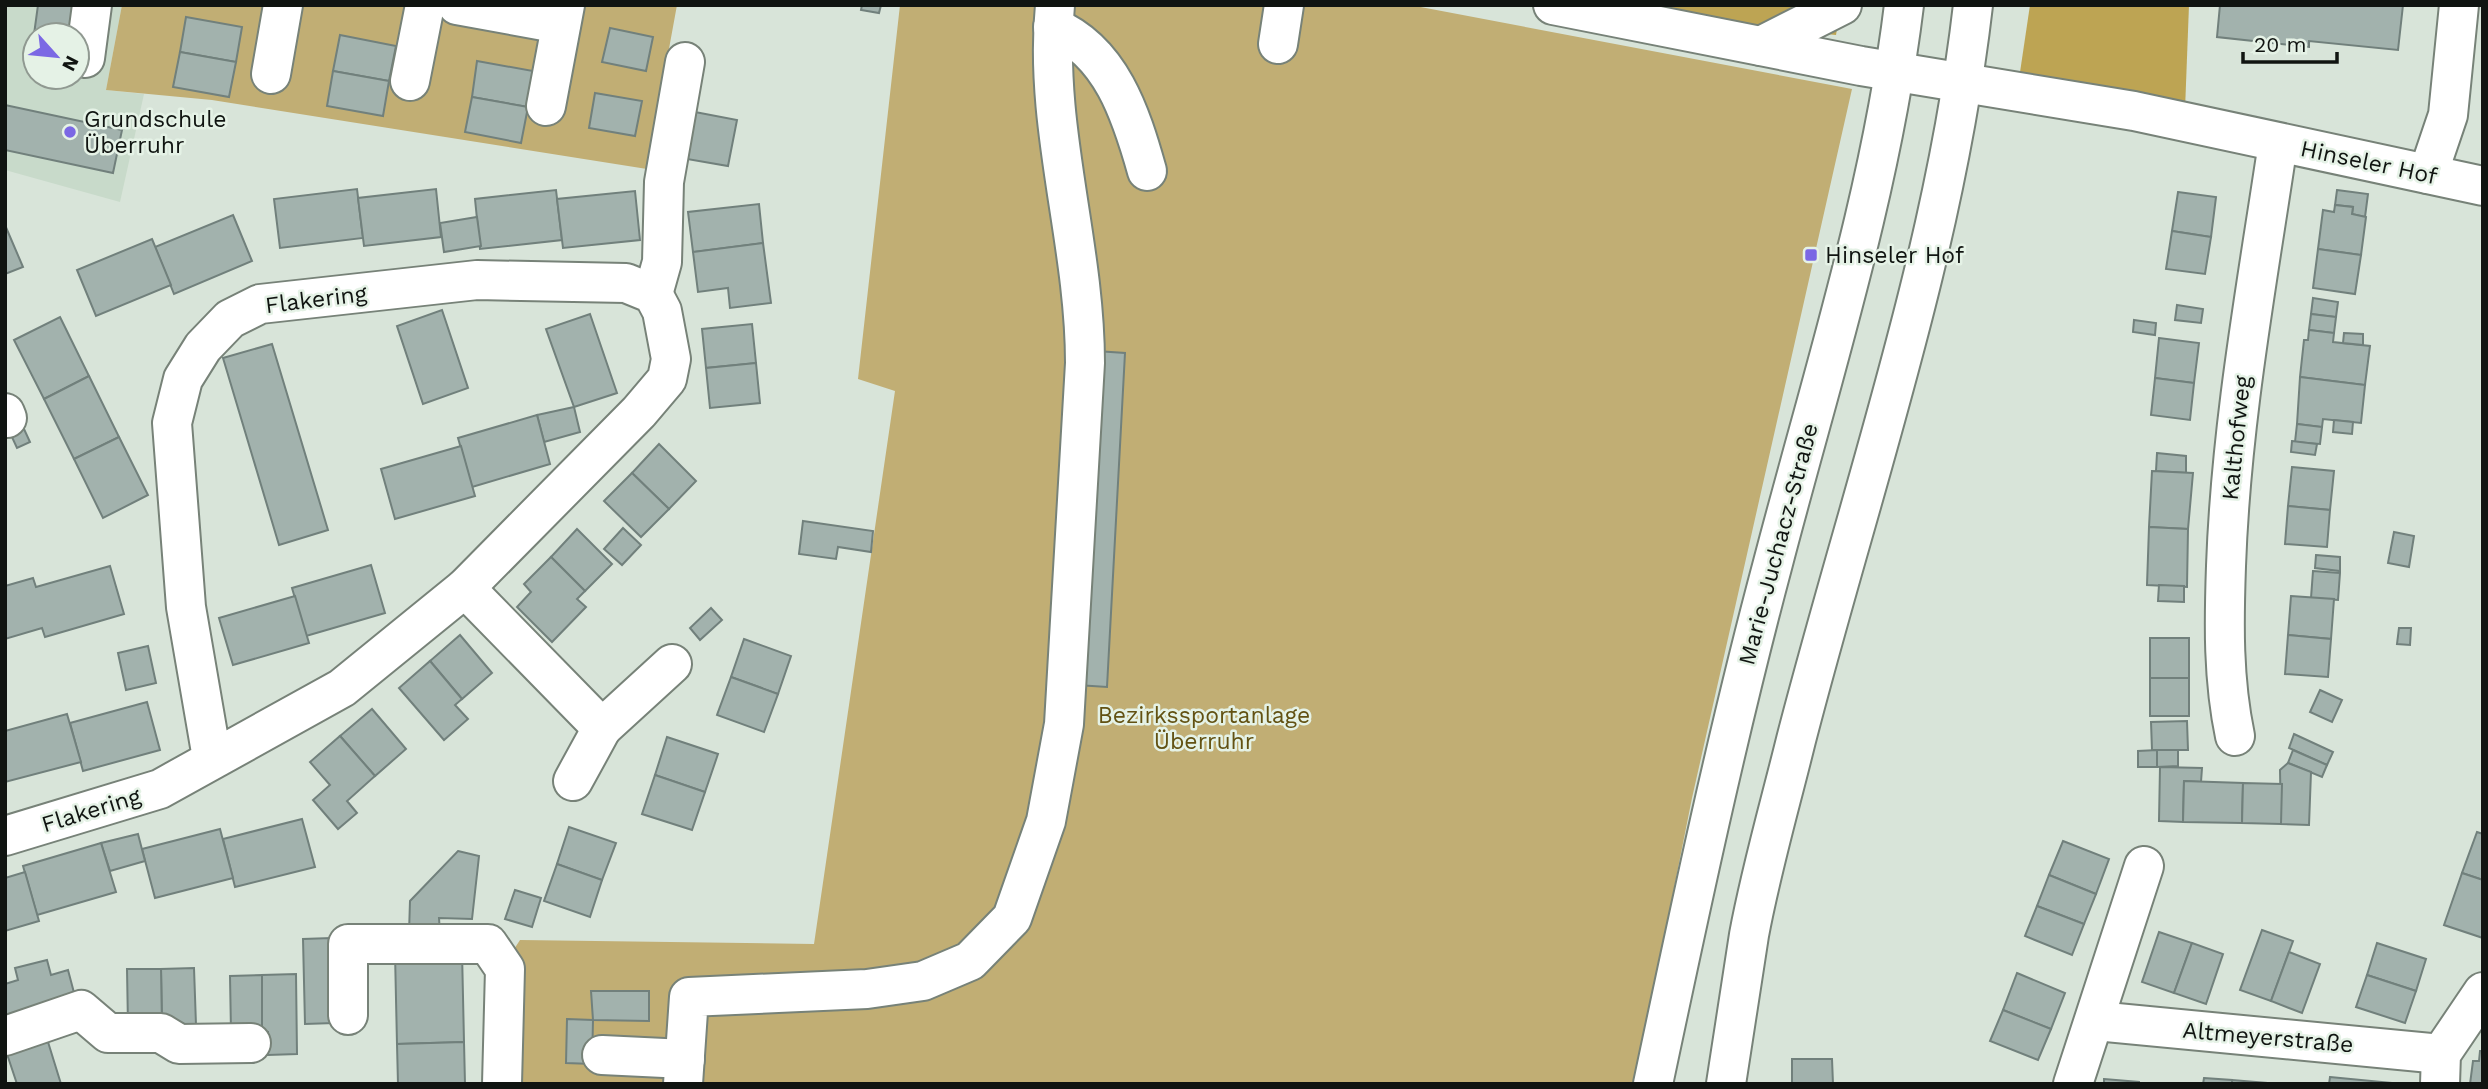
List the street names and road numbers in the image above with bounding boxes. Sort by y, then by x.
street label: Hinseler Hof [2298,135,2440,190]
street label: Flakering [264,280,369,319]
street label: Kalthofweg [2217,374,2257,502]
street label: Marie-Juchacz-Straße [1733,420,1824,668]
street label: Flakering [38,782,145,838]
street label: Altmeyerstraße [2181,1017,2354,1058]

